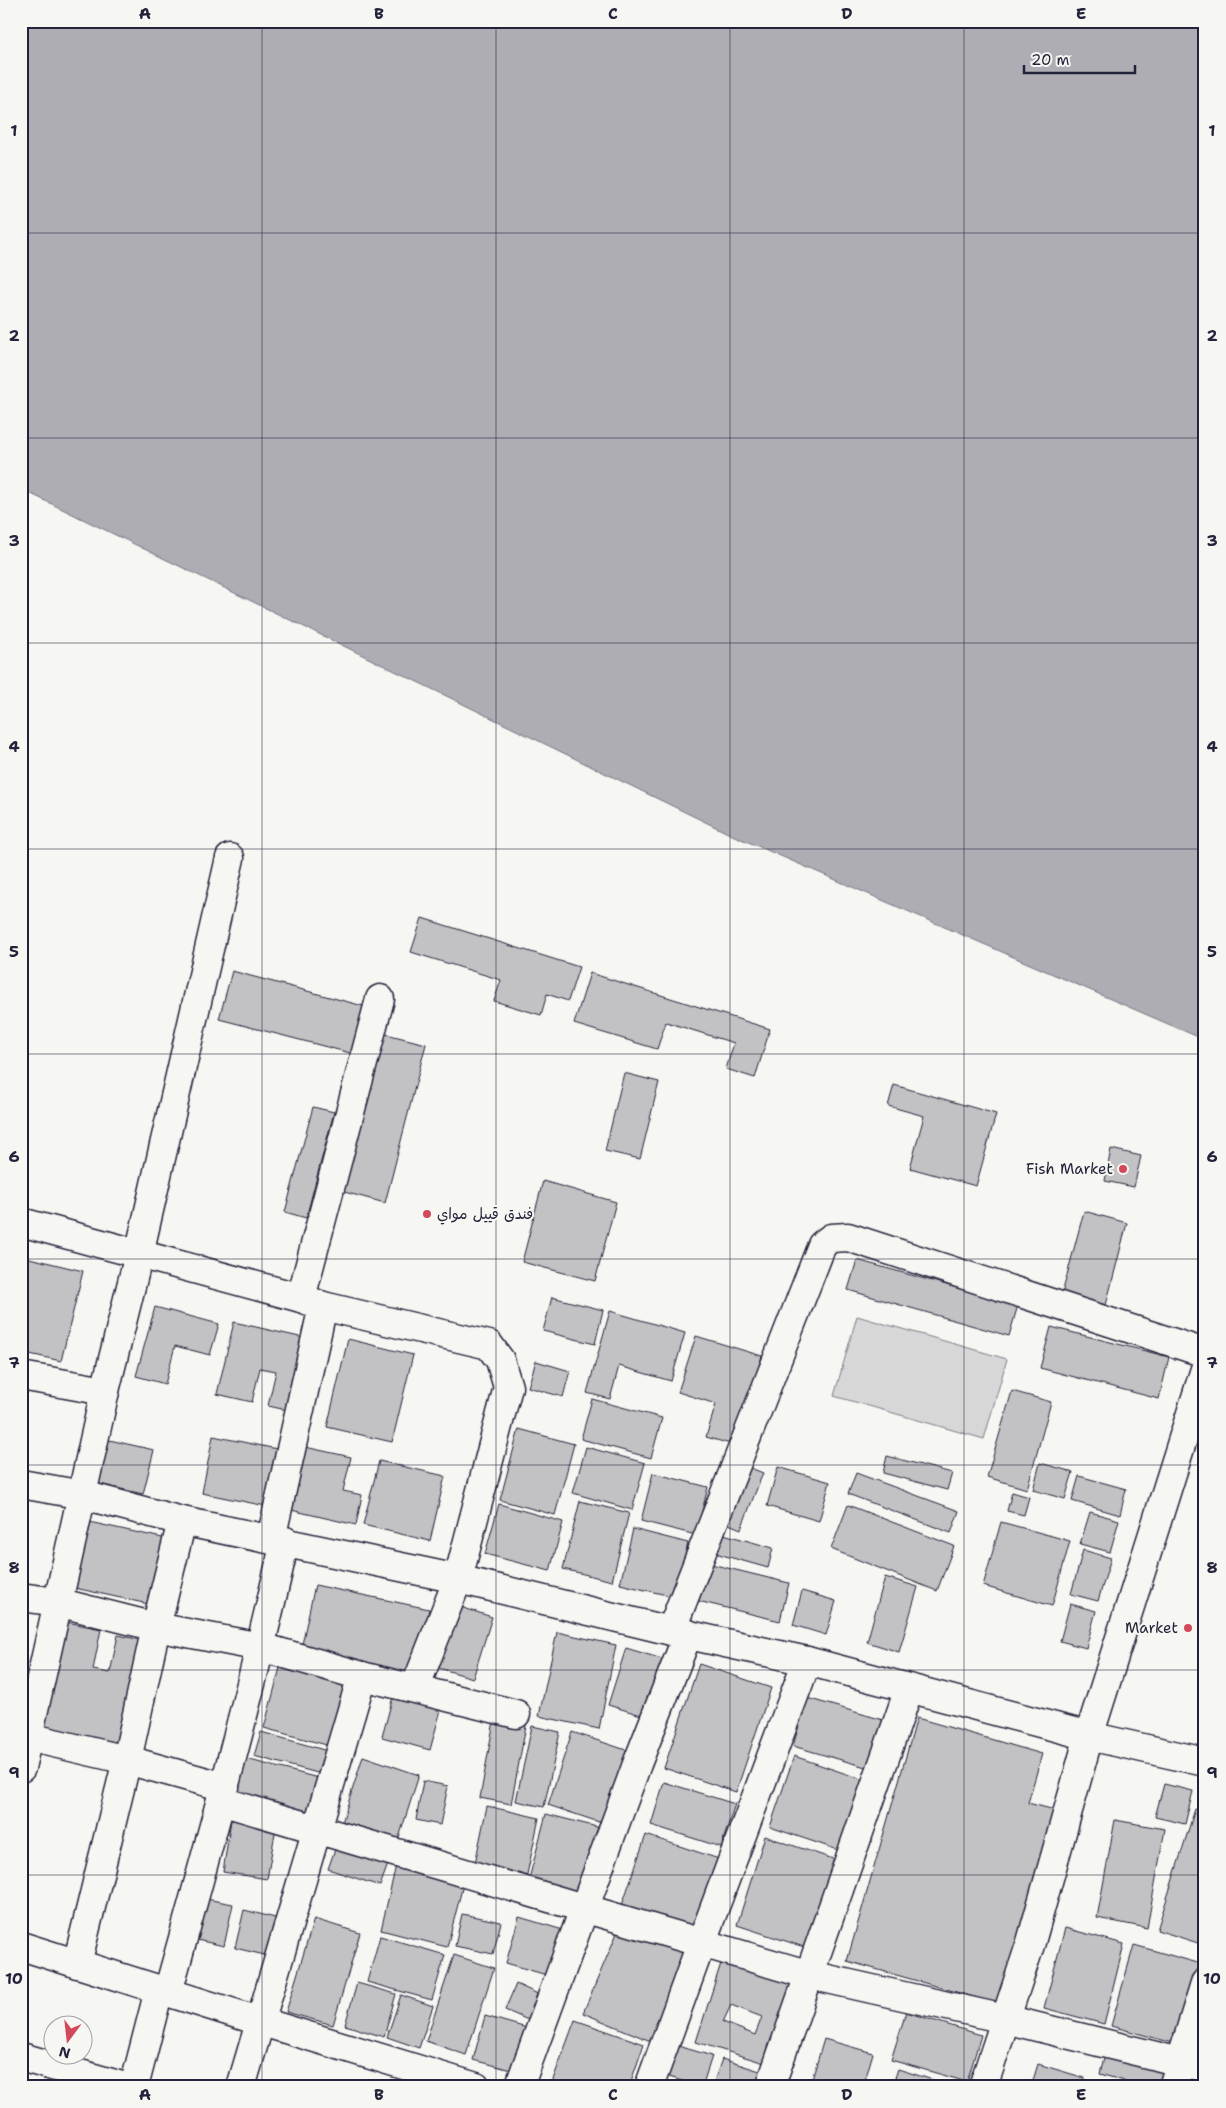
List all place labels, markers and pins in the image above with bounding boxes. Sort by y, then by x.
place label: Fish Market [1026,1159,1113,1179]
marker: Fish Market [1117,1163,1129,1175]
place label: فندق قييل مواي [437,1204,533,1225]
marker: فندق قييل مواي [421,1208,433,1220]
place label: Market [1125,1618,1178,1638]
marker: Market [1182,1622,1194,1634]

